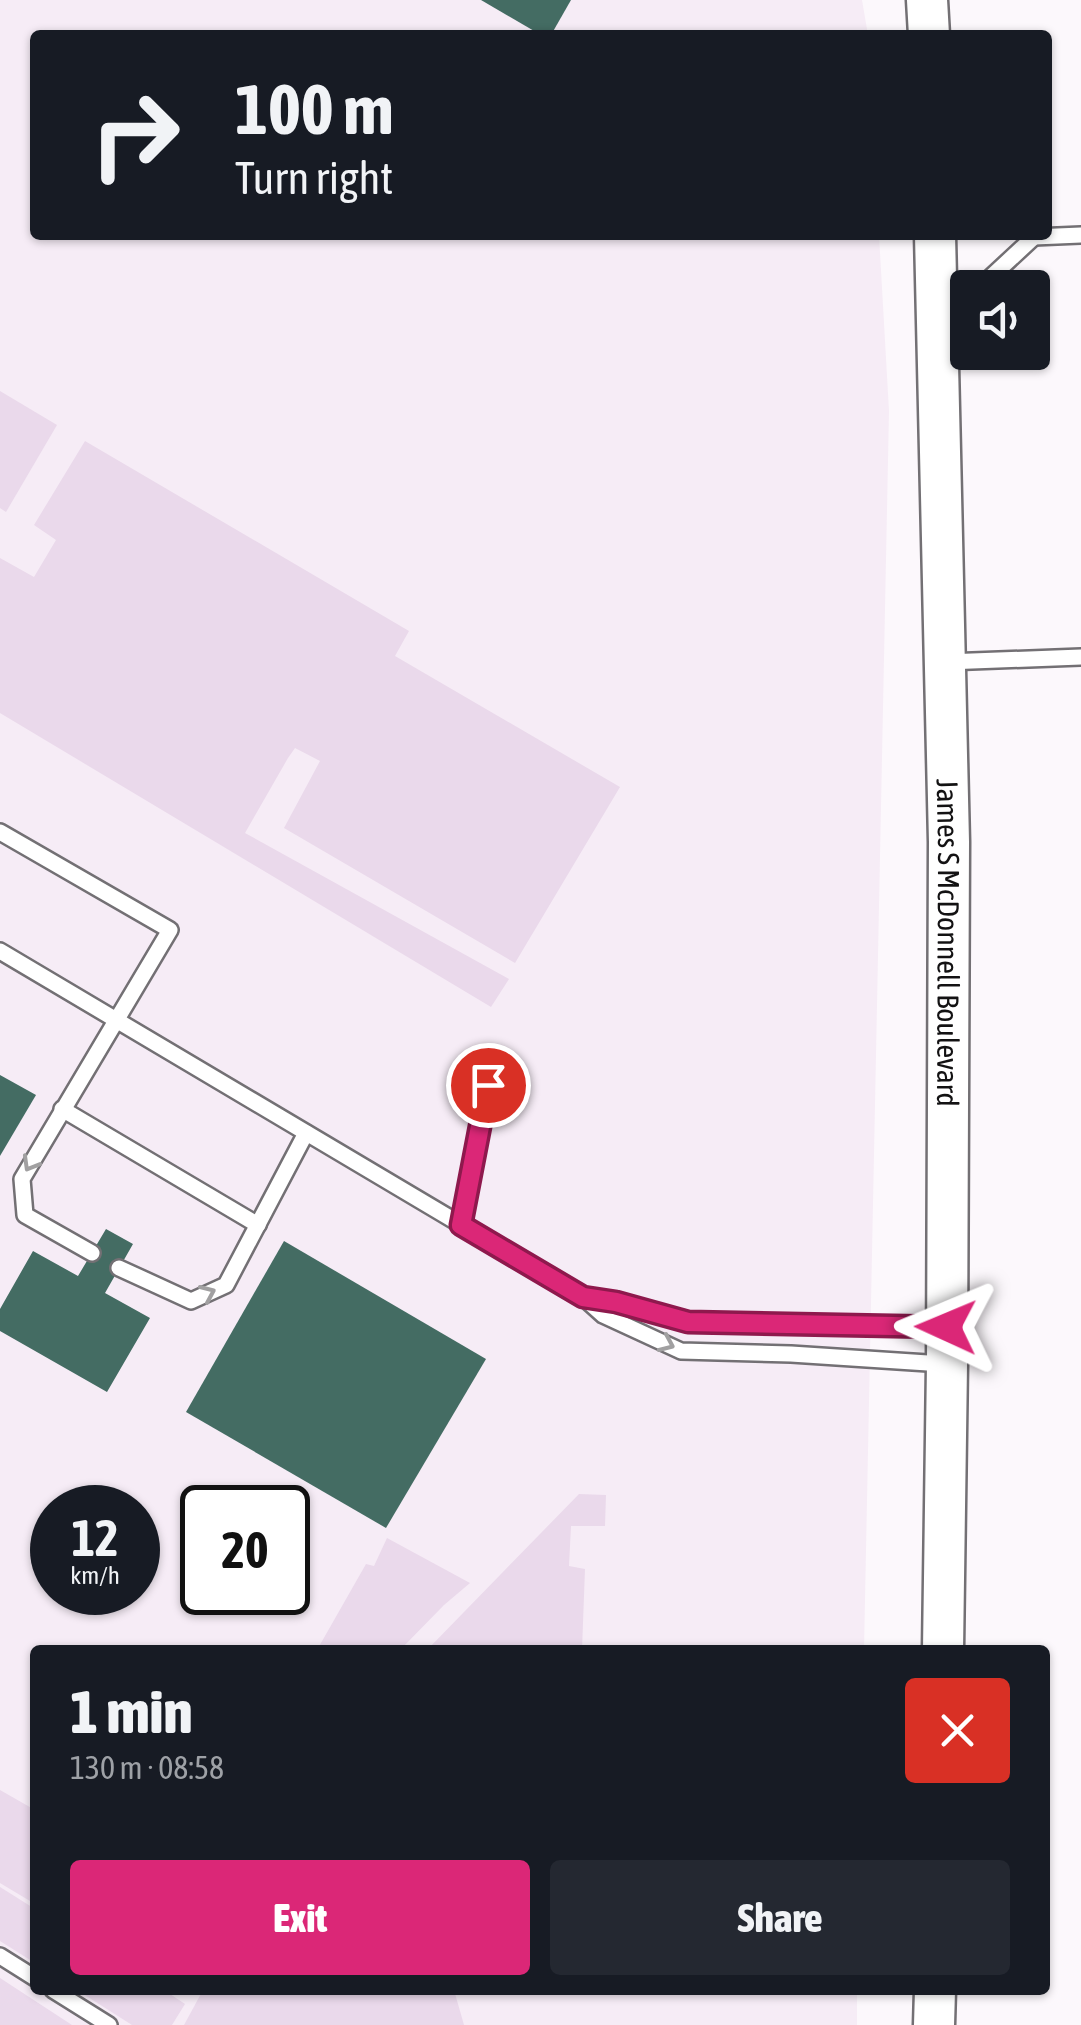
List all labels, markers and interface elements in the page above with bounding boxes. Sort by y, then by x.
text: 100 m [235,69,394,149]
icon: right [70,70,200,200]
text: Turn right [235,152,393,204]
map controls [950,270,1050,370]
button: sound [950,270,1050,370]
street label: James S McDonnell Boulevard [931,778,966,1107]
pin [446,1043,531,1128]
icon: arrive [461,1058,516,1113]
one-way arrow [23,1153,43,1171]
position arrow [894,1275,998,1379]
one-way arrow [198,1285,216,1305]
one-way arrow [657,1332,675,1352]
speed limit sign: 20 [180,1485,310,1615]
text: 12 [71,1509,118,1567]
text: km/h [70,1561,120,1589]
text: 1 min [70,1677,193,1746]
button: close [905,1678,1010,1783]
text: 130 m · 08:58 [70,1749,224,1786]
button: Exit [70,1860,530,1975]
button: Share [550,1860,1010,1975]

